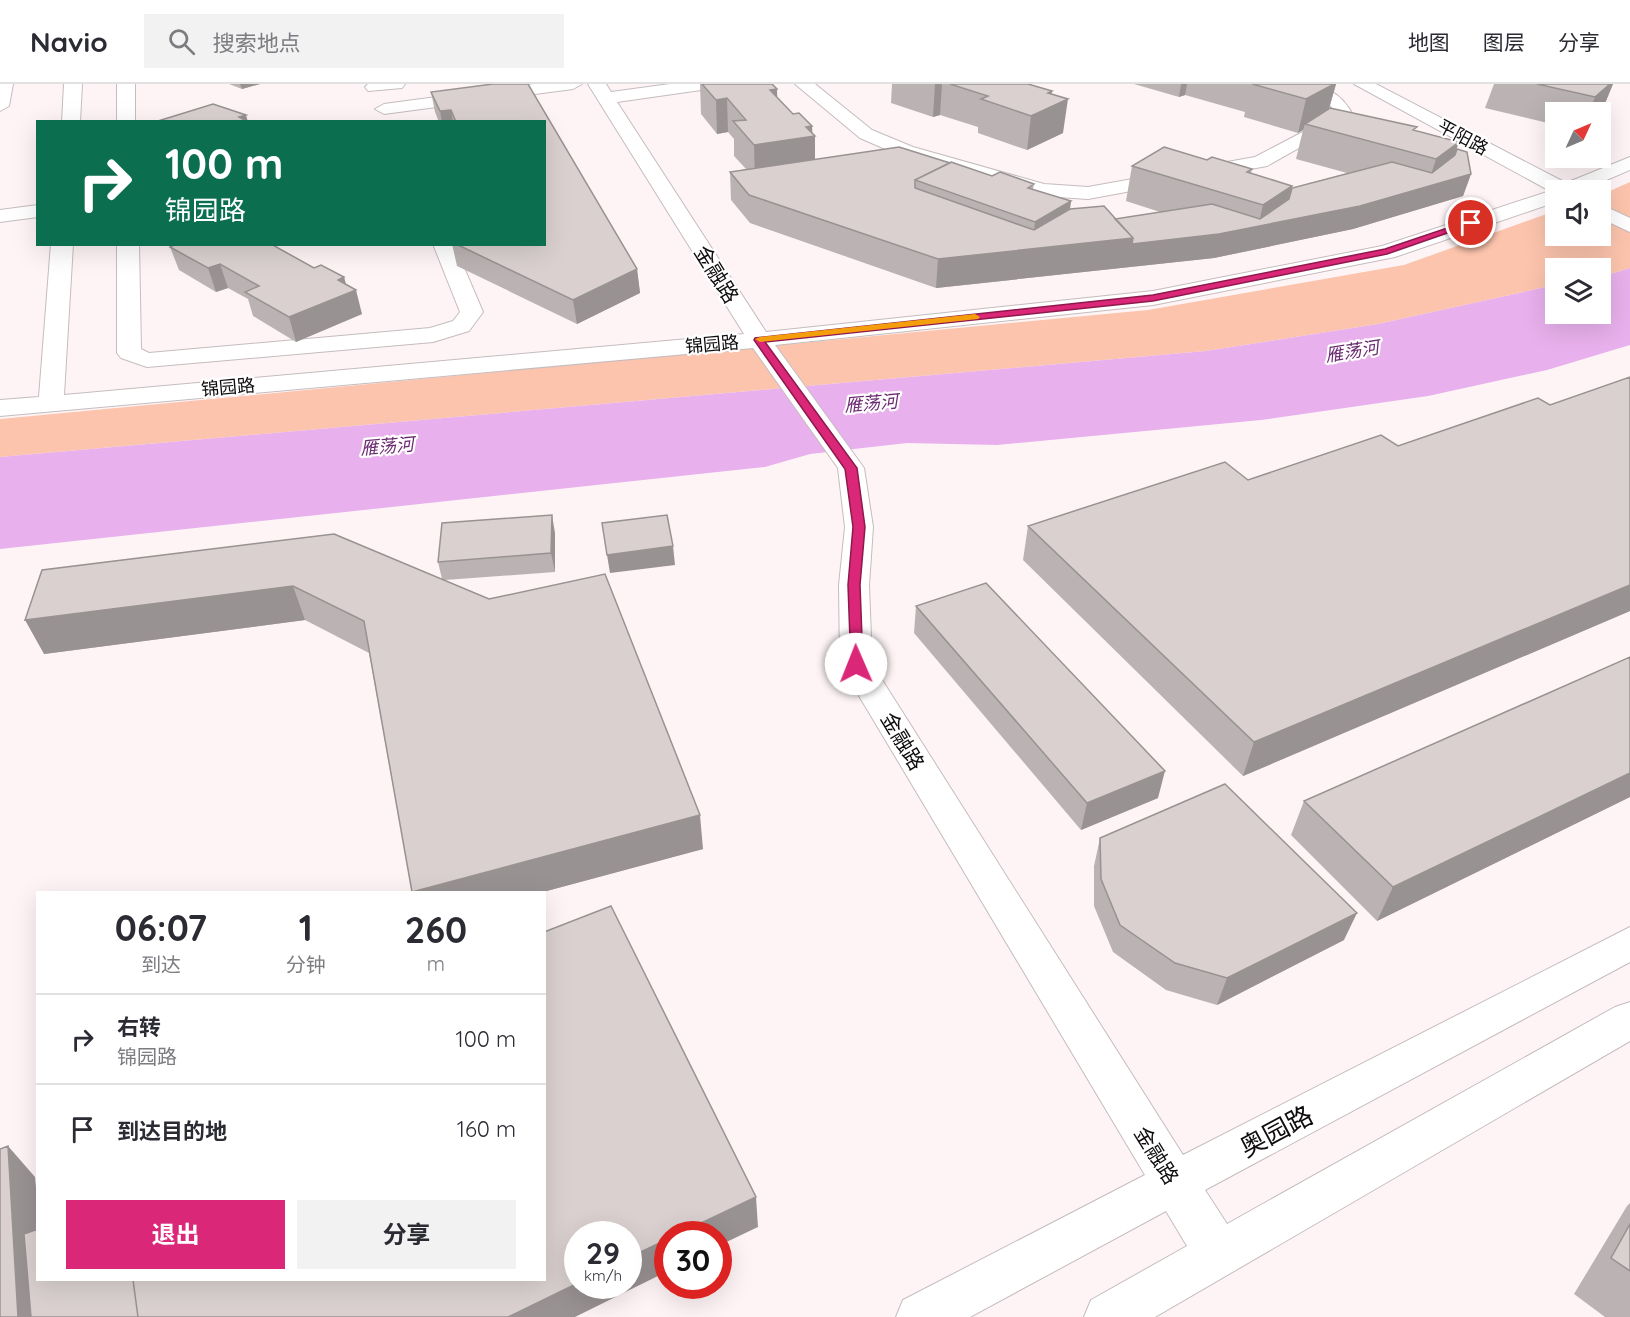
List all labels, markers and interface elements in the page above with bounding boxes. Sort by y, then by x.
search box [144,14,564,68]
text: Navio [30,24,108,59]
icon: search [165,25,198,58]
text: 搜索地点 [213,29,301,57]
text: 地图 [1408,29,1450,55]
text: 图层 [1483,29,1525,55]
text: 分享 [1558,29,1600,55]
north arrow [1545,102,1611,168]
map controls [1545,102,1611,324]
street label: 平阳路 [1434,114,1492,160]
text: 100 m [165,137,283,190]
icon: right [66,144,144,222]
button: sound [1545,180,1611,246]
text: 锦园路 [165,193,246,227]
pin [1445,197,1496,248]
icon: arrive [1454,206,1487,239]
street label: 金融路 [689,240,745,308]
button: layers [1545,258,1611,324]
street label: 锦园路 [684,330,740,358]
water label: 雁荡河 [1324,335,1383,367]
street label: 锦园路 [200,373,256,401]
water label: 雁荡河 [843,389,902,417]
water label: 雁荡河 [359,432,418,460]
position arrow [824,632,888,696]
street label: 金融路 [876,707,930,775]
text: 06:07 [115,905,207,950]
text: 1 [299,905,313,950]
text: 260 [405,907,467,952]
text: m [427,951,445,976]
text: 到达 [141,952,181,977]
text: 分钟 [286,952,326,977]
text: 右转 [117,1013,161,1041]
icon: right [66,1023,99,1056]
text: 100 m [456,1025,516,1053]
text: 锦园路 [117,1044,177,1069]
street label: 奥园路 [1234,1098,1318,1164]
icon: arrive [66,1113,99,1146]
text: 160 m [457,1115,516,1143]
text: 到达目的地 [117,1117,227,1145]
street label: 金融路 [1129,1121,1185,1189]
button: 退出 [66,1200,285,1269]
button: 分享 [297,1200,516,1269]
speed limit sign: 30 [654,1221,732,1299]
text: 29 [586,1234,620,1272]
text: km/h [584,1266,622,1285]

